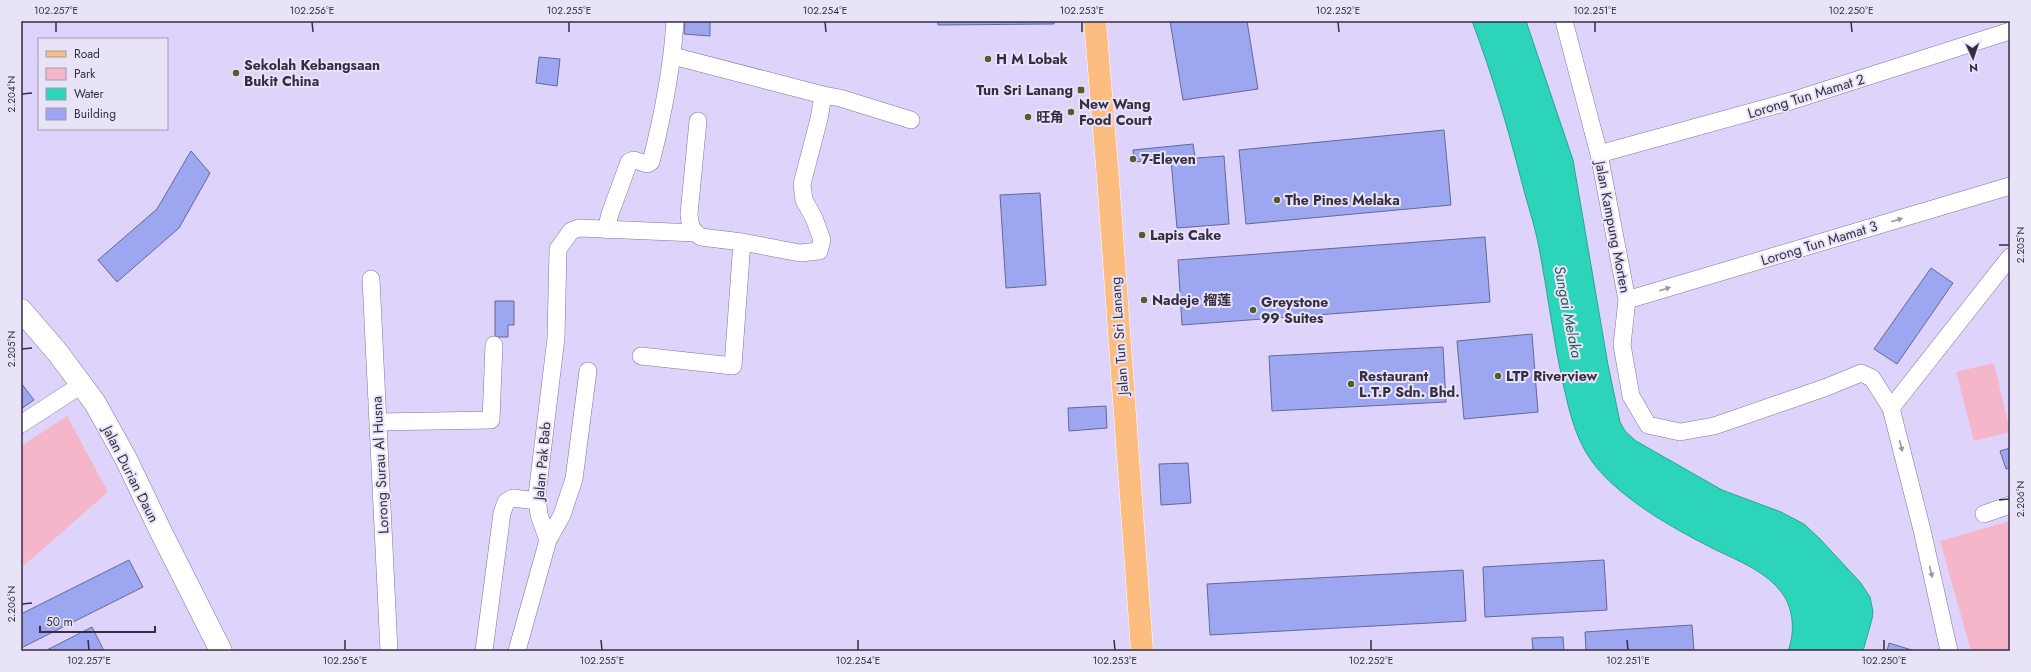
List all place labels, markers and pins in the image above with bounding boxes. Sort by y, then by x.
place label: H M Lobak [996,49,1068,69]
marker: H M Lobak [983,54,993,64]
place label: Sekolah Kebangsaan Bukit China [244,55,380,91]
marker: Sekolah Kebangsaan Bukit China [231,68,241,78]
place label: Tun Sri Lanang [976,80,1073,100]
marker: Tun Sri Lanang [1076,85,1086,95]
place label: New Wang Food Court [1079,94,1153,130]
place label: 旺角 [1036,107,1064,127]
marker: New Wang Food Court [1066,107,1076,117]
marker: 旺角 [1023,112,1033,122]
place label: 7-Eleven [1141,149,1196,169]
marker: 7-Eleven [1128,154,1138,164]
place label: The Pines Melaka [1285,190,1400,210]
marker: The Pines Melaka [1272,195,1282,205]
place label: Lapis Cake [1150,225,1221,245]
marker: Lapis Cake [1137,230,1147,240]
place label: Nadeje 榴莲 [1152,290,1231,310]
place label: Greystone 99 Suites [1261,292,1328,328]
marker: Nadeje 榴莲 [1139,295,1149,305]
marker: Greystone 99 Suites [1248,305,1258,315]
place label: Restaurant L.T.P Sdn. Bhd. [1359,366,1460,402]
place label: LTP Riverview [1506,366,1598,386]
marker: LTP Riverview [1493,371,1503,381]
marker: Restaurant L.T.P Sdn. Bhd. [1346,379,1356,389]

